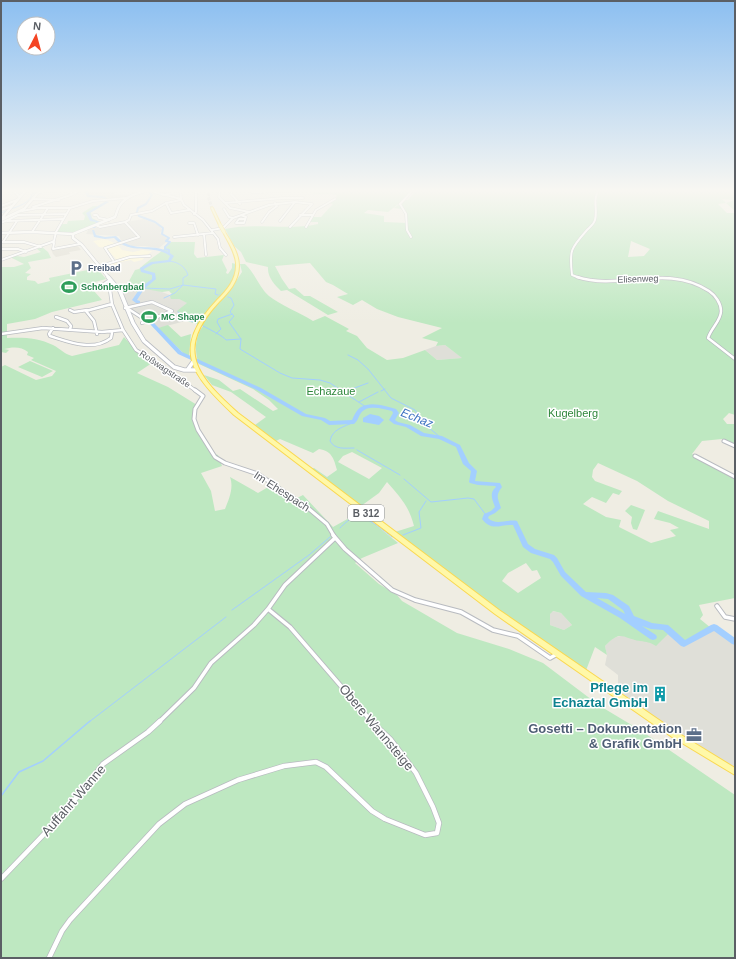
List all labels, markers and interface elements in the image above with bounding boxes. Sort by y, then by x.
north arrow [16,16,56,56]
text: N [32,20,42,32]
parking icon: Freibad [67,259,85,277]
place label: Freibad [88,263,121,273]
street label: Elisenweg [617,273,659,285]
sports icon: Schönbergbad [60,278,78,296]
place label: Schönbergbad [81,282,144,292]
sports icon: MC Shape [140,308,158,326]
place label: MC Shape [161,312,205,322]
street label: Roßwagstraße [138,348,192,390]
park label: Echazaue [307,385,355,397]
water label: Echaz [399,405,435,431]
park label: Kugelberg [548,407,598,419]
street label: Im Ehespach [252,468,312,514]
road number: B 312 [348,505,384,521]
place label: Pflege im Echaztal GmbH [553,680,648,710]
street label: Obere Wannsteige [336,681,417,773]
building icon: Pflege im Echaztal GmbH [651,685,669,703]
place label: Gosetti – Dokumentation & Grafik GmbH [528,721,682,751]
office icon: Gosetti – Dokumentation & Grafik GmbH [685,726,703,744]
street label: Auffahrt Wanne [38,762,108,839]

